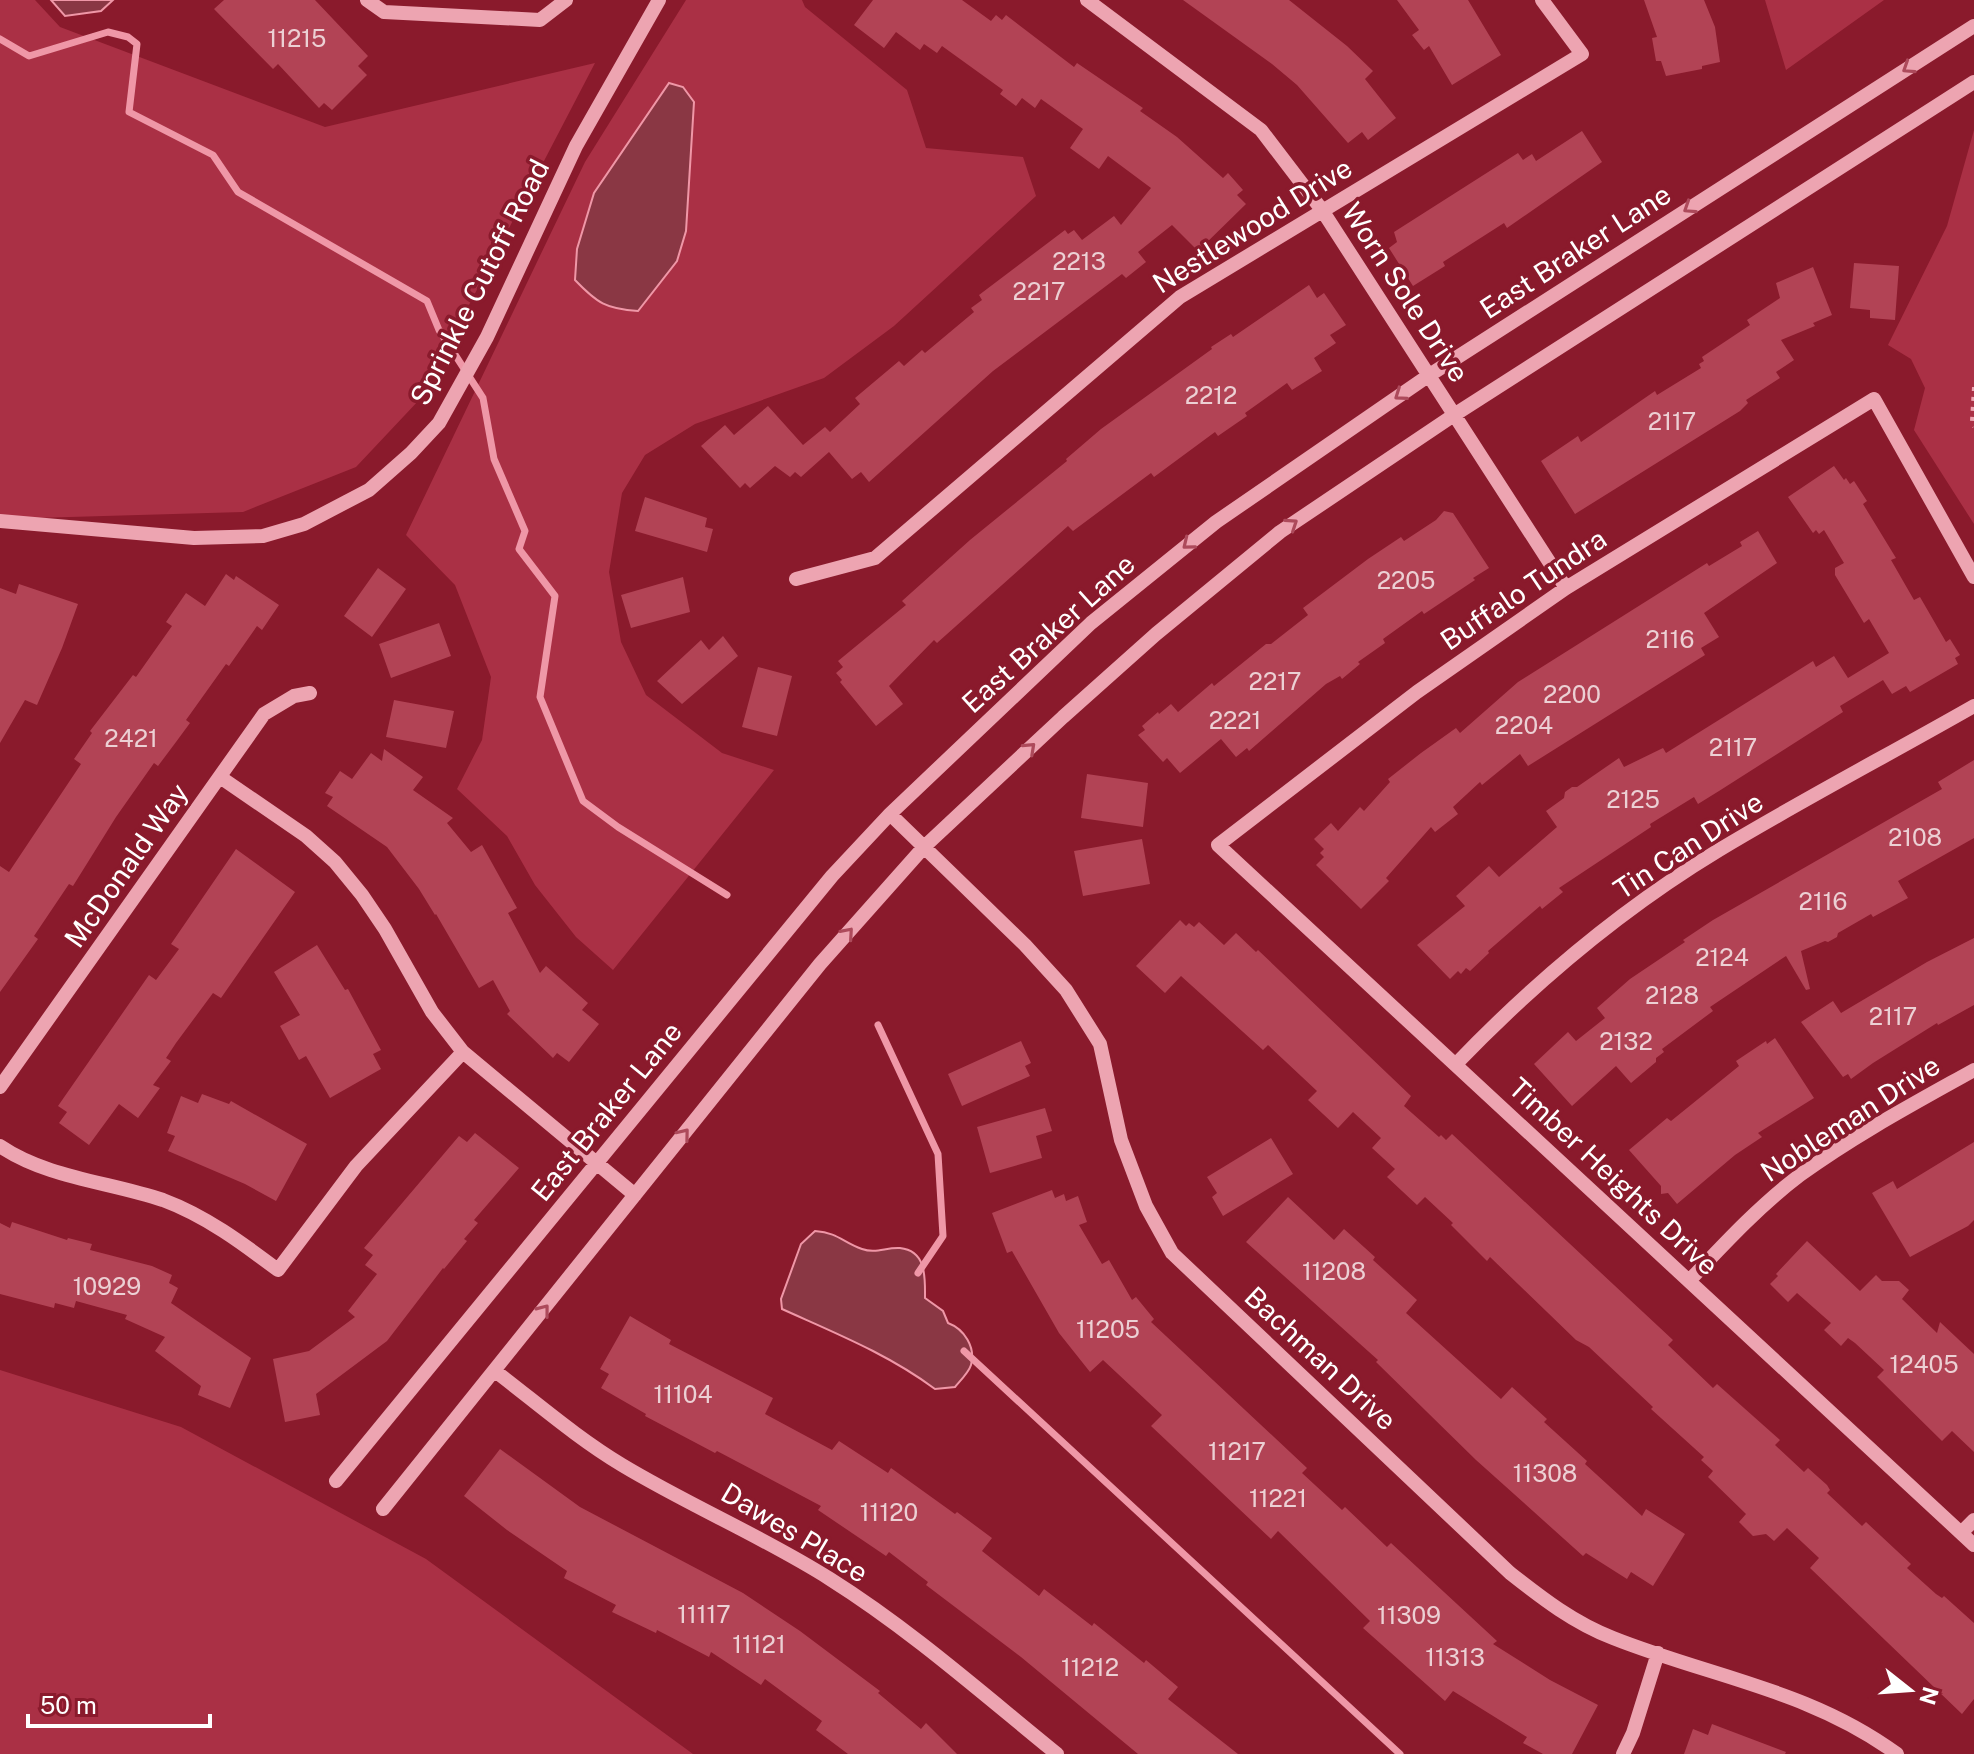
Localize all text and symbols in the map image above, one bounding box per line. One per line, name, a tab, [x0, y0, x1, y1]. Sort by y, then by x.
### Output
house number: 11215	[268, 24, 326, 52]
one-way arrow	[1903, 58, 1917, 73]
street label: Nestlewood Drive	[1146, 150, 1358, 300]
street label: Sprinkle Cutoff Road	[403, 154, 555, 410]
street label: East Braker Lane	[1473, 177, 1677, 325]
street label: Worn Sole Drive	[1336, 196, 1476, 388]
one-way arrow	[1684, 199, 1698, 214]
house number: 2213	[1052, 247, 1106, 275]
house number: 2217	[1013, 277, 1065, 305]
house number: 2212	[1185, 381, 1237, 409]
one-way arrow	[1395, 385, 1409, 400]
house number: 2117	[1648, 407, 1696, 435]
one-way arrow	[1283, 519, 1297, 534]
street label: Buffalo Tundra	[1434, 521, 1612, 657]
one-way arrow	[1182, 535, 1197, 549]
street label: East Braker Lane	[955, 547, 1141, 719]
house number: 2205	[1377, 566, 1435, 594]
house number: 2116	[1646, 625, 1694, 653]
house number: 2217	[1249, 667, 1301, 695]
house number: 2200	[1543, 680, 1601, 708]
house number: 2221	[1209, 706, 1261, 734]
house number: 2204	[1495, 711, 1553, 739]
house number: 2421	[104, 724, 158, 752]
house number: 2117	[1709, 733, 1757, 761]
one-way arrow	[1021, 743, 1036, 757]
street label: McDonald Way	[57, 777, 195, 953]
house number: 2125	[1606, 785, 1660, 813]
street label: Tin Can Drive	[1607, 785, 1769, 905]
house number: 2108	[1888, 823, 1942, 851]
house number: 2116	[1799, 887, 1847, 915]
one-way arrow	[839, 927, 853, 942]
house number: 2124	[1695, 943, 1749, 971]
house number: 2128	[1645, 981, 1699, 1009]
house number: 2117	[1869, 1002, 1917, 1030]
street label: East Braker Lane	[524, 1015, 688, 1207]
house number: 2132	[1599, 1027, 1653, 1055]
street label: Nobleman Drive	[1754, 1048, 1946, 1188]
street label: Timber Heights Drive	[1503, 1071, 1725, 1281]
one-way arrow	[674, 1128, 688, 1143]
house number: 11208	[1302, 1257, 1366, 1285]
house number: 10929	[73, 1272, 141, 1300]
street label: Bachman Drive	[1238, 1279, 1404, 1437]
one-way arrow	[534, 1304, 548, 1319]
house number: 11205	[1076, 1315, 1140, 1343]
house number: 12405	[1889, 1350, 1959, 1378]
house number: 11104	[653, 1380, 713, 1408]
house number: 11217	[1208, 1437, 1266, 1465]
house number: 11308	[1513, 1459, 1577, 1487]
street label: Dawes Place	[716, 1475, 874, 1589]
house number: 11221	[1249, 1484, 1307, 1512]
house number: 11120	[860, 1498, 918, 1526]
house number: 11117	[677, 1600, 731, 1628]
house number: 11309	[1377, 1601, 1441, 1629]
house number: 11121	[732, 1630, 786, 1658]
house number: 11313	[1425, 1643, 1485, 1671]
north arrow	[1870, 1650, 1950, 1730]
house number: 11212	[1061, 1653, 1119, 1681]
scale bar	[28, 1678, 210, 1728]
text: N	[1914, 1684, 1944, 1708]
text: 50 m	[40, 1691, 97, 1719]

